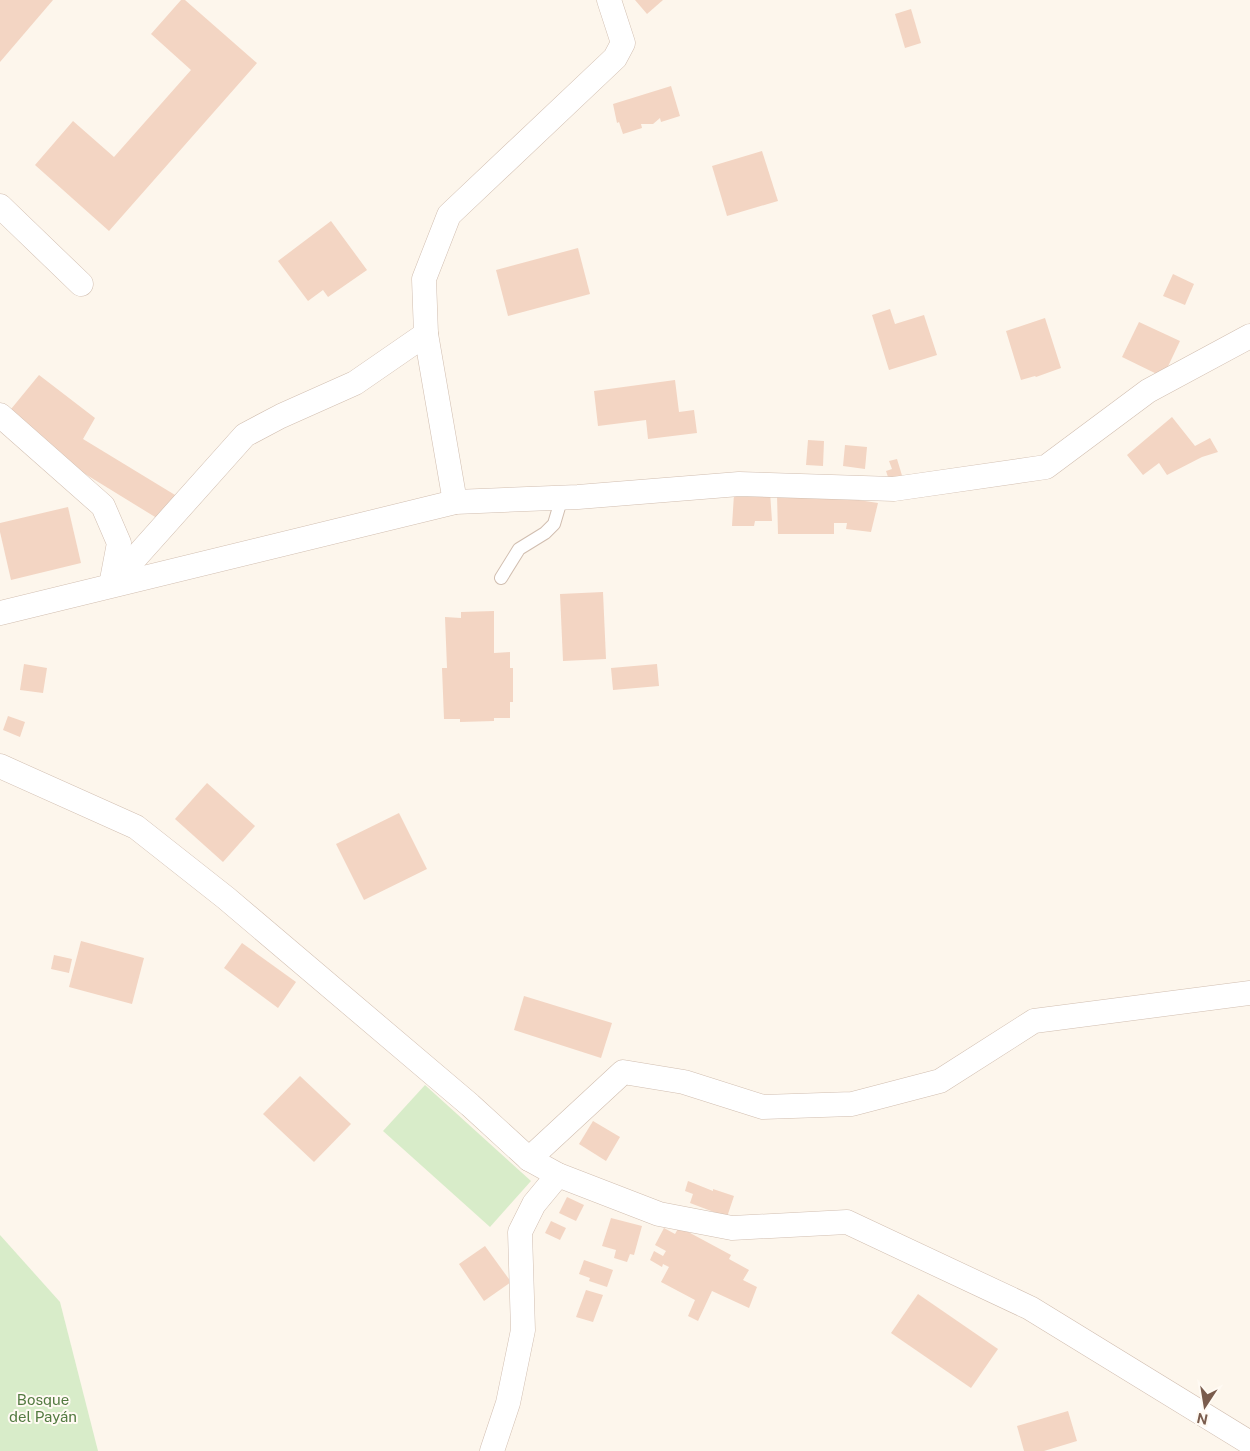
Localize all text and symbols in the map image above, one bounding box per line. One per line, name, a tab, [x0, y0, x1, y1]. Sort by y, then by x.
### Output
north arrow	[1180, 1381, 1230, 1431]
park label: Bosque del Payán	[9, 1391, 77, 1425]
text: N	[1195, 1410, 1209, 1428]

